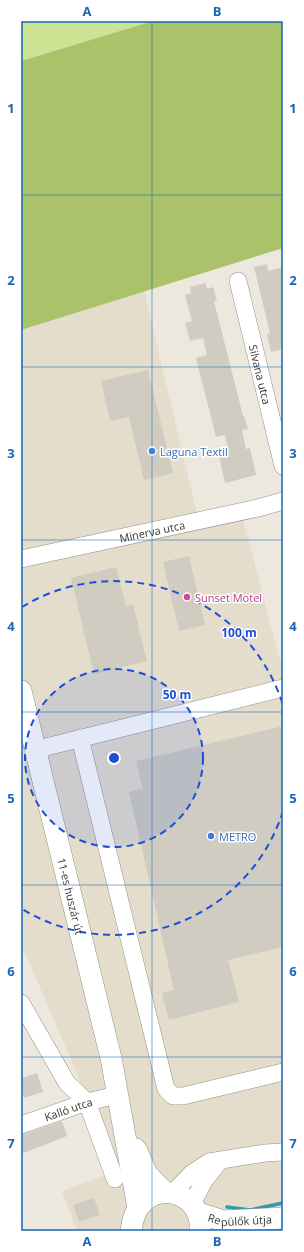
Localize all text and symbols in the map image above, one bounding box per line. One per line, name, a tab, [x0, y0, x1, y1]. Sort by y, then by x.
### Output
text: A	[83, 2, 92, 20]
text: B	[213, 2, 222, 20]
text: 1	[7, 99, 15, 117]
text: 1	[289, 99, 297, 117]
text: 2	[7, 271, 15, 289]
text: 2	[289, 271, 297, 289]
street label: Silvana utca	[246, 343, 275, 406]
text: 3	[7, 444, 15, 462]
place label: Laguna Textil	[160, 444, 228, 459]
text: 3	[289, 444, 297, 462]
marker: Laguna Textil	[147, 446, 157, 456]
street label: Minerva utca	[118, 516, 186, 545]
place label: Sunset Motel	[195, 590, 262, 605]
marker: Sunset Motel	[182, 592, 192, 602]
text: 4	[7, 617, 15, 635]
text: 4	[289, 617, 297, 635]
text: 100 m	[221, 624, 257, 641]
text: 50 m	[163, 686, 191, 703]
centre of rings	[107, 751, 121, 765]
text: 5	[7, 789, 15, 807]
text: 5	[289, 789, 297, 807]
place label: METRO	[219, 829, 256, 844]
marker: METRO	[206, 831, 216, 841]
street label: 11-es huszár út	[55, 856, 88, 936]
text: 6	[7, 962, 15, 980]
text: 6	[289, 962, 297, 980]
street label: Kalló utca	[42, 1094, 94, 1124]
text: 7	[7, 1134, 15, 1152]
text: 7	[289, 1134, 297, 1152]
street label: Repülők útja	[206, 1209, 272, 1229]
text: A	[83, 1232, 92, 1250]
text: B	[213, 1232, 222, 1250]

